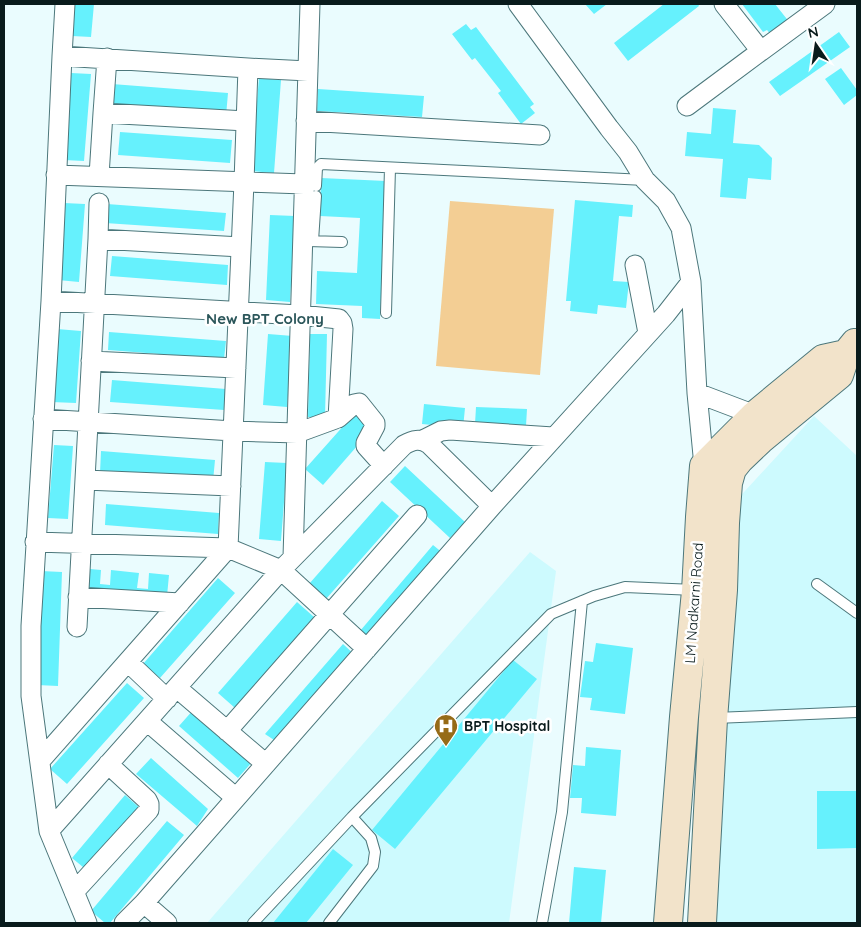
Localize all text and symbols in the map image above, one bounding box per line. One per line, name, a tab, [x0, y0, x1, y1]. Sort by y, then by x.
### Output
north arrow	[791, 20, 841, 70]
text: N	[806, 22, 820, 42]
district label: New BPT Colony	[206, 309, 324, 328]
street label: LM Nadkarni Road	[681, 542, 707, 664]
hospital icon: BPT Hospital	[433, 713, 459, 747]
place label: BPT Hospital	[464, 717, 550, 735]

